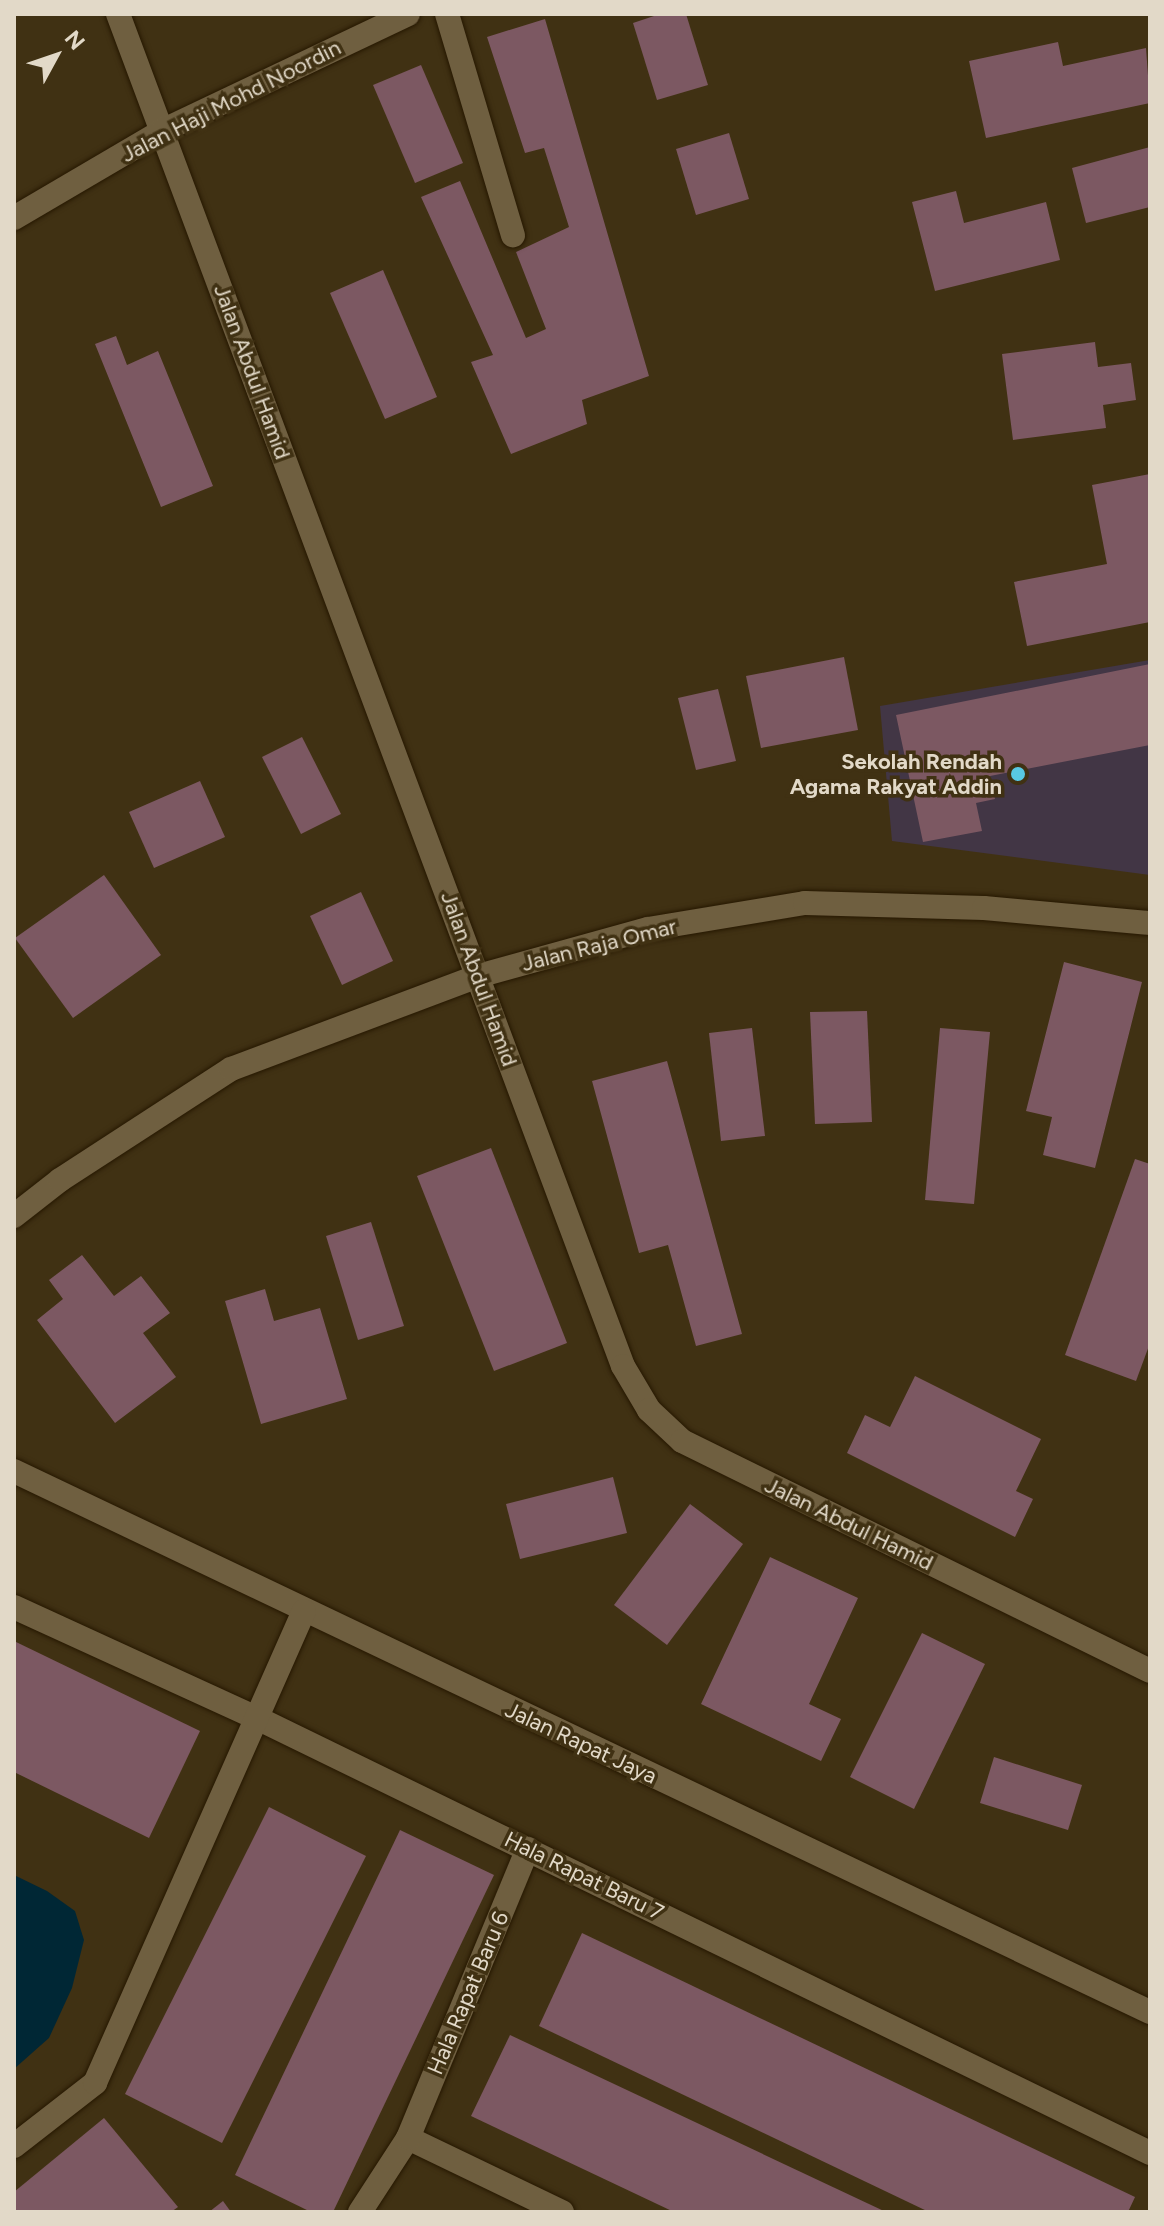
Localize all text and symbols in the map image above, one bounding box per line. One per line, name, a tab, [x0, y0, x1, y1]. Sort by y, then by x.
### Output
north arrow	[16, 16, 96, 96]
text: N	[59, 25, 91, 55]
street label: Jalan Haji Mohd Noordin	[117, 34, 345, 168]
street label: Jalan Abdul Hamid	[208, 281, 296, 463]
place label: Sekolah Rendah Agama Rakyat Addin	[790, 748, 1002, 800]
marker: Sekolah Rendah Agama Rakyat Addin	[1009, 765, 1027, 783]
street label: Jalan Abdul Hamid	[435, 888, 523, 1070]
street label: Jalan Raja Omar	[519, 913, 679, 977]
street label: Jalan Abdul Hamid	[761, 1472, 937, 1576]
street label: Jalan Rapat Jaya	[501, 1696, 661, 1790]
street label: Hala Rapat Baru 7	[500, 1826, 668, 1926]
street label: Hala Rapat Baru 6	[422, 1908, 514, 2078]

